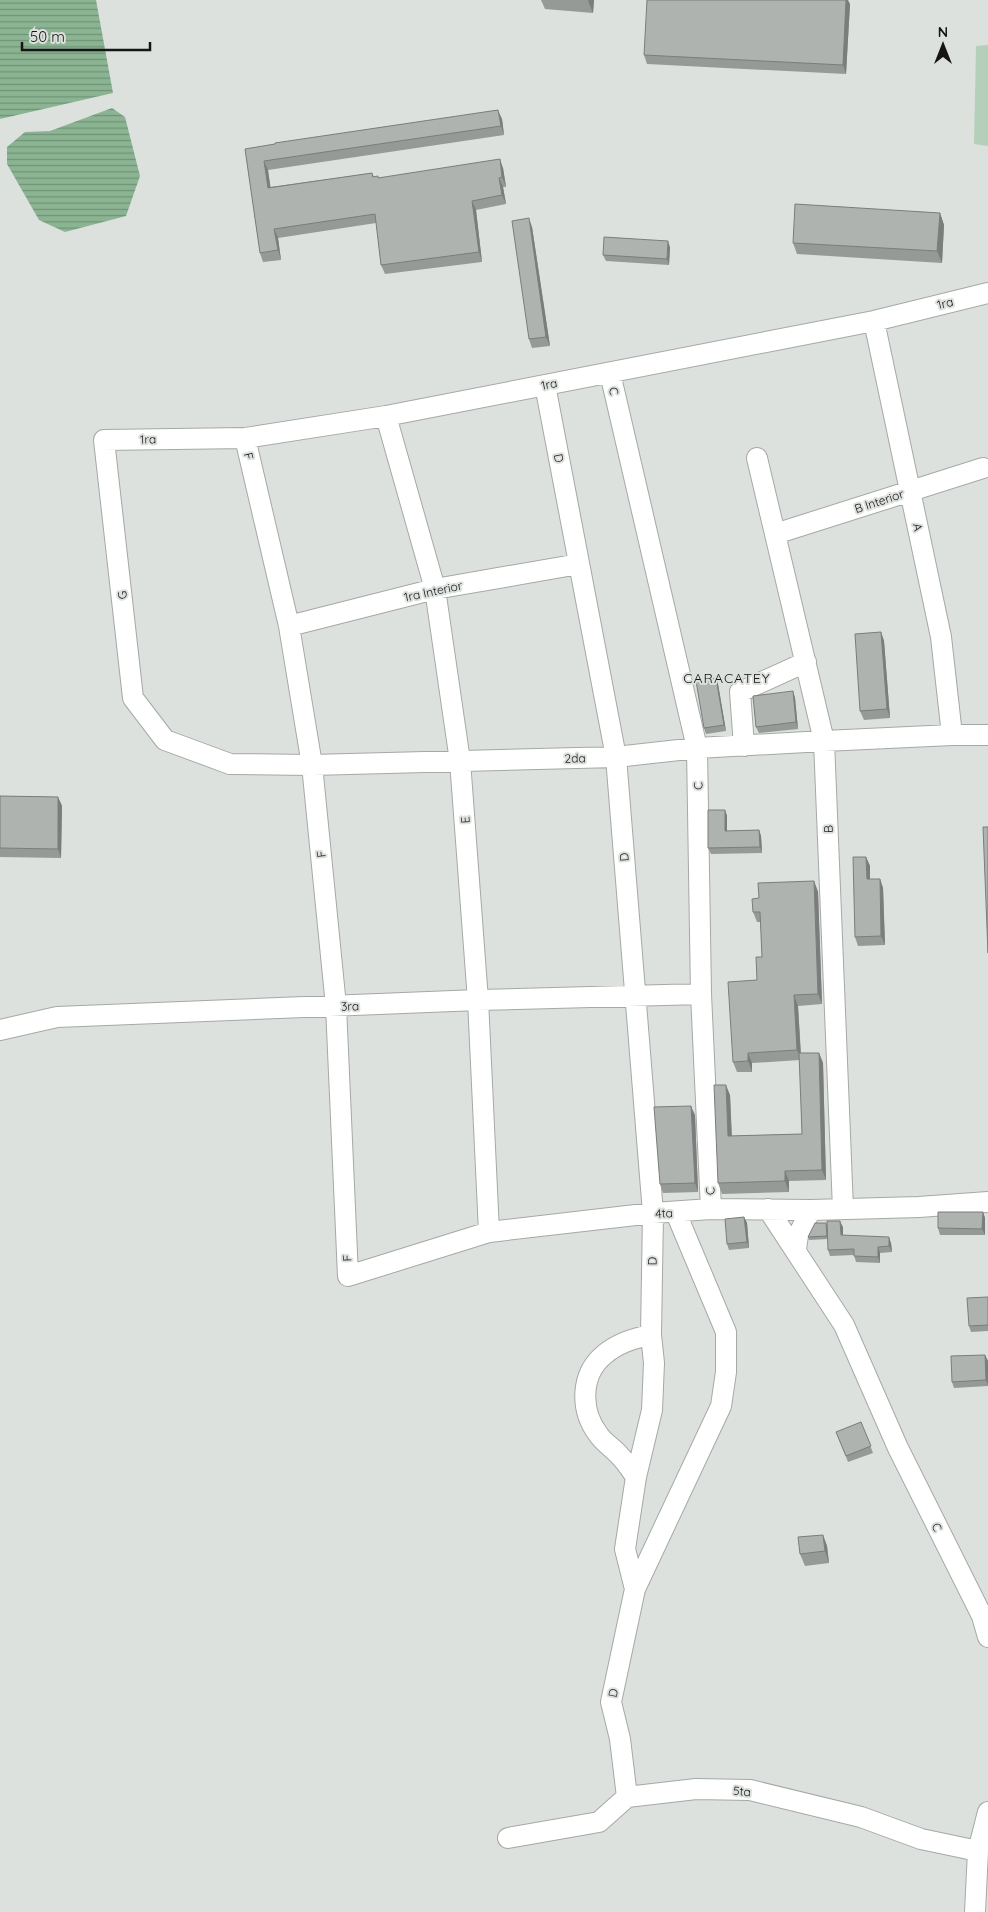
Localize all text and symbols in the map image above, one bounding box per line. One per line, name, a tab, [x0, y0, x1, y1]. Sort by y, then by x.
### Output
scale bar	[22, 20, 150, 52]
north arrow	[918, 20, 968, 70]
text: N	[938, 23, 948, 41]
text: 50 m	[30, 27, 65, 46]
street label: 1ra	[935, 294, 955, 312]
street label: 1ra	[540, 375, 558, 393]
street label: C	[606, 385, 622, 397]
street label: 1ra	[140, 431, 156, 447]
street label: F	[241, 451, 257, 461]
street label: D	[551, 452, 567, 464]
street label: B Interior	[852, 486, 906, 516]
street label: A	[910, 522, 926, 533]
street label: 1ra Interior	[402, 577, 464, 604]
street label: G	[114, 590, 130, 600]
district label: CARACATEY	[683, 669, 771, 687]
street label: 2da	[564, 750, 586, 766]
street label: C	[690, 782, 706, 790]
street label: E	[457, 816, 473, 824]
street label: B	[820, 825, 836, 833]
street label: F	[313, 850, 329, 858]
street label: D	[616, 852, 632, 862]
street label: 3ra	[341, 998, 359, 1014]
street label: C	[702, 1187, 718, 1195]
street label: 4ta	[655, 1205, 673, 1221]
street label: F	[339, 1254, 355, 1262]
street label: D	[644, 1256, 660, 1265]
street label: C	[929, 1520, 946, 1534]
street label: D	[605, 1687, 621, 1699]
street label: 5ta	[732, 1783, 752, 1799]

